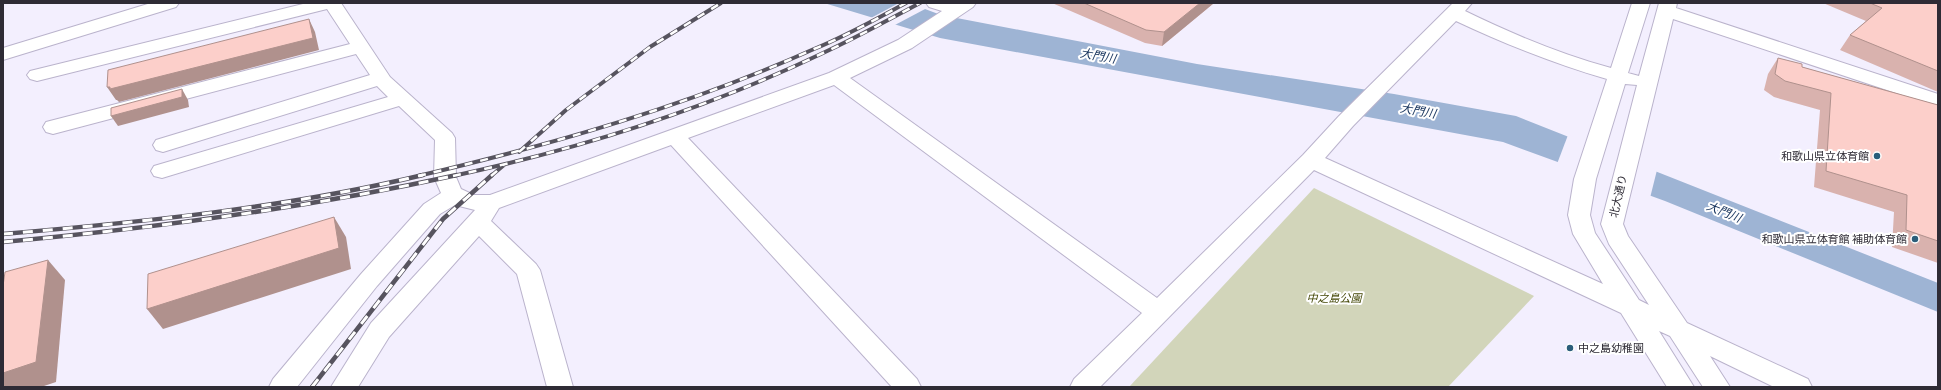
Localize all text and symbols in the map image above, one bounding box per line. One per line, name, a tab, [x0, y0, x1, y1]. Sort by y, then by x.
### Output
water label: 大門川	[1079, 45, 1119, 67]
water label: 大門川	[1399, 100, 1439, 122]
place label: 和歌山県立体育館	[1781, 149, 1869, 164]
marker: 和歌山県立体育館	[1872, 151, 1882, 161]
street label: 北大通り	[1606, 173, 1631, 219]
water label: 大門川	[1704, 198, 1746, 227]
place label: 和歌山県立体育館 補助体育館	[1761, 232, 1907, 247]
marker: 和歌山県立体育館 補助体育館	[1910, 234, 1920, 244]
park label: 中之島公園	[1307, 291, 1363, 306]
place label: 中之島幼稚園	[1578, 341, 1644, 356]
marker: 中之島幼稚園	[1565, 343, 1575, 353]

